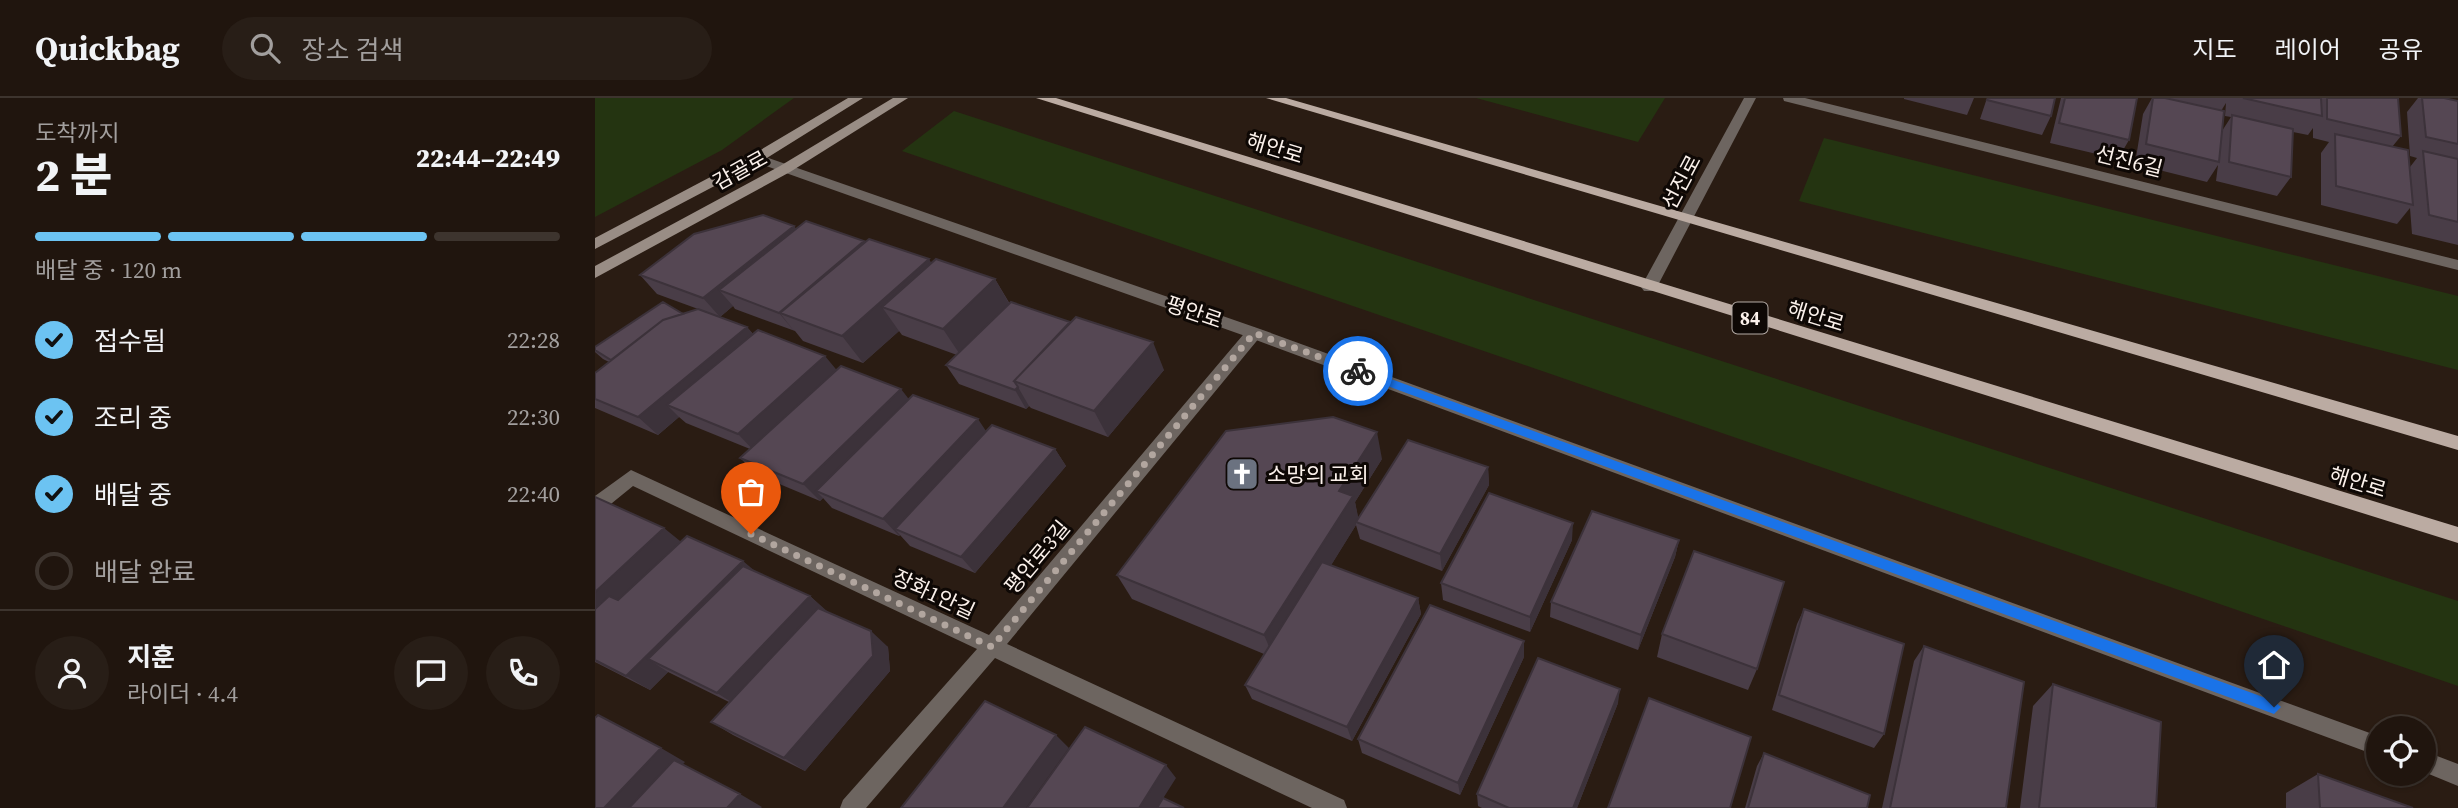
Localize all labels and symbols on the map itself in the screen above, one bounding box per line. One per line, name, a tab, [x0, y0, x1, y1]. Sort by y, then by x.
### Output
street label: 해안로	[1243, 126, 1307, 170]
street label: 선진6길	[2092, 139, 2166, 183]
street label: 감골로	[708, 143, 772, 197]
street label: 선진로	[1655, 150, 1707, 214]
street label: 평안로	[1162, 289, 1226, 335]
street label: 해안로	[1784, 294, 1848, 338]
road number: 84	[1733, 302, 1767, 333]
courier	[1323, 336, 1393, 406]
church icon: 소망의 교회	[1223, 455, 1261, 493]
place label: 소망의 교회	[1267, 460, 1369, 489]
street label: 해안로	[2326, 460, 2390, 504]
pin	[721, 462, 781, 534]
street label: 평안로3길	[998, 514, 1076, 600]
street label: 장화1안길	[888, 562, 980, 626]
pin	[2244, 635, 2304, 707]

